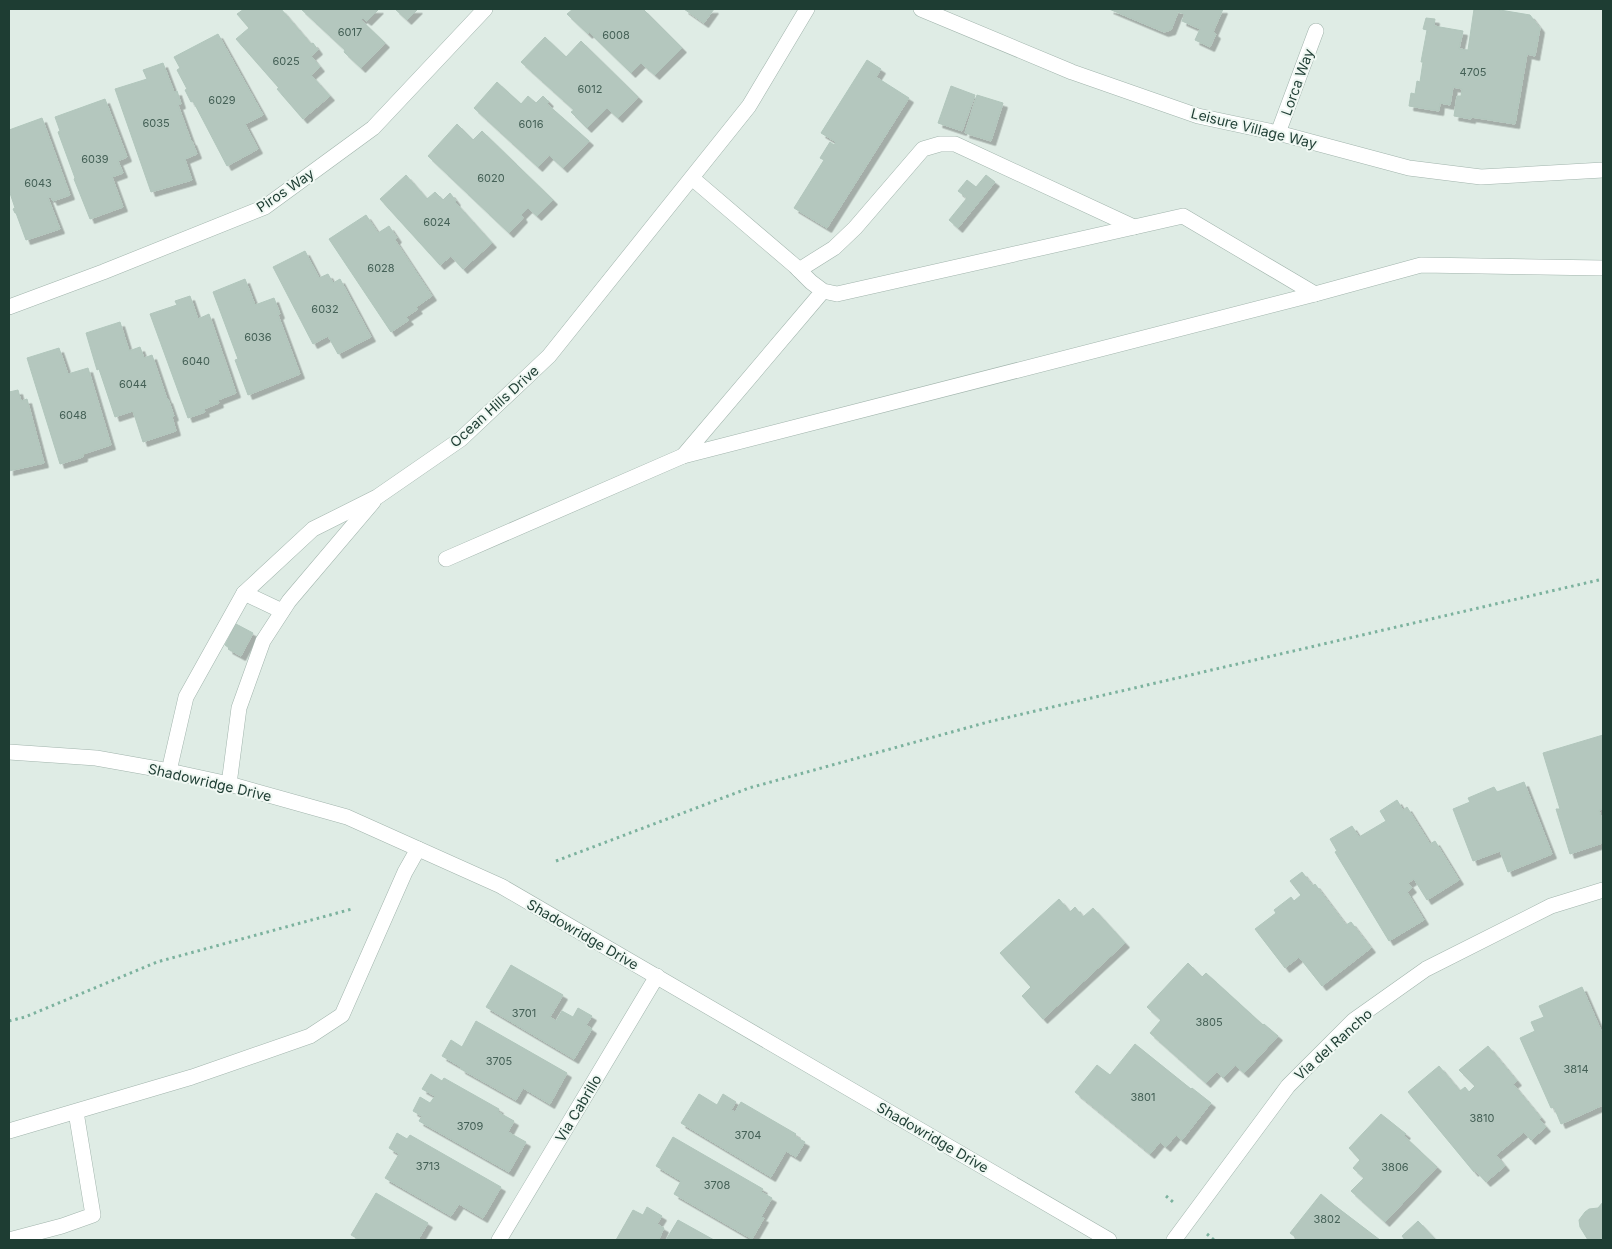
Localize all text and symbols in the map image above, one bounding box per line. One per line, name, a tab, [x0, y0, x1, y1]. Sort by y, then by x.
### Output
house number: 6017	[338, 25, 362, 39]
house number: 6008	[602, 28, 630, 42]
street label: Lorca Way	[1277, 46, 1317, 118]
house number: 6025	[272, 54, 300, 68]
house number: 4705	[1460, 65, 1487, 79]
house number: 6012	[578, 82, 602, 96]
house number: 6029	[208, 93, 236, 107]
street label: Leisure Village Way	[1189, 104, 1319, 152]
house number: 6035	[142, 116, 170, 130]
house number: 6016	[518, 117, 544, 131]
house number: 6039	[81, 152, 109, 166]
street label: Piros Way	[253, 165, 317, 215]
house number: 6020	[477, 171, 505, 185]
house number: 6043	[24, 176, 52, 190]
house number: 6024	[423, 215, 451, 229]
house number: 6028	[367, 261, 395, 275]
house number: 6032	[311, 302, 339, 316]
house number: 6036	[244, 330, 272, 344]
house number: 6040	[182, 354, 210, 368]
street label: Ocean Hills Drive	[446, 362, 542, 450]
house number: 6044	[119, 377, 147, 391]
house number: 6048	[59, 408, 87, 422]
street label: Shadowridge Drive	[147, 760, 273, 804]
street label: Shadowridge Drive	[524, 895, 642, 973]
street label: Via del Rancho	[1291, 1005, 1375, 1083]
house number: 3701	[512, 1006, 536, 1020]
house number: 3805	[1195, 1015, 1223, 1029]
house number: 3705	[486, 1054, 513, 1068]
house number: 3814	[1563, 1062, 1589, 1076]
street label: Via Cabrillo	[551, 1071, 605, 1145]
house number: 3801	[1130, 1090, 1156, 1104]
street label: Shadowridge Drive	[874, 1098, 992, 1176]
house number: 3810	[1469, 1111, 1495, 1125]
house number: 3709	[457, 1119, 483, 1133]
house number: 3704	[735, 1128, 761, 1142]
house number: 3713	[416, 1159, 440, 1173]
house number: 3806	[1381, 1160, 1409, 1174]
house number: 3708	[704, 1178, 730, 1192]
house number: 3802	[1313, 1212, 1341, 1226]

